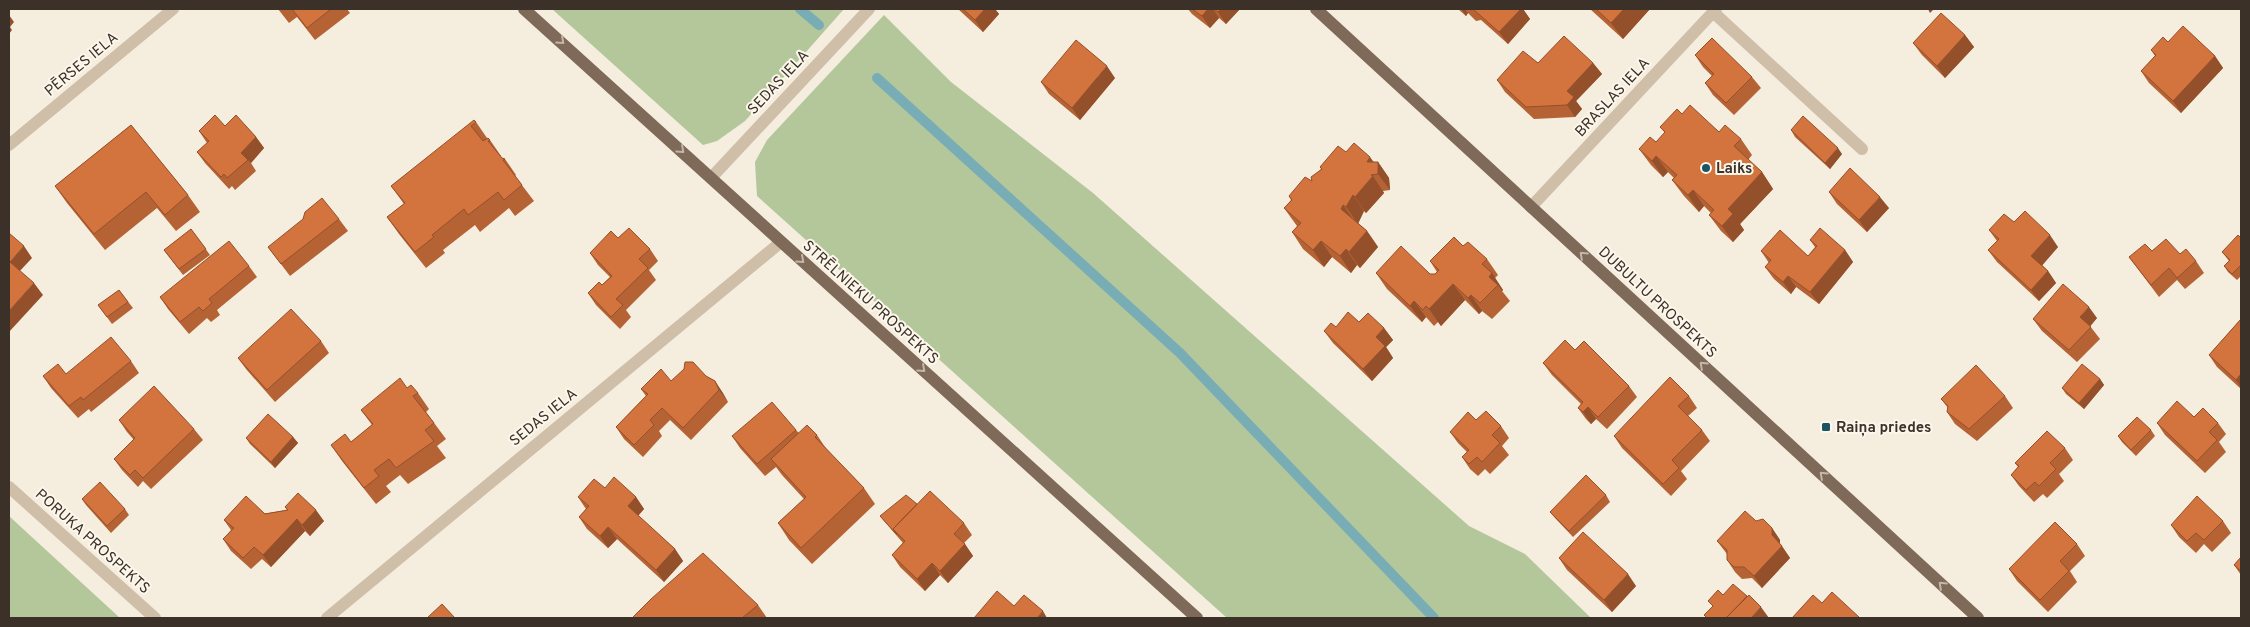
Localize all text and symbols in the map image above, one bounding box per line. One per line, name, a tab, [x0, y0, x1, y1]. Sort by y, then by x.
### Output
street label: PĒRSES IELA	[41, 29, 123, 101]
one-way arrow	[555, 36, 564, 45]
street label: SEDAS IELA	[744, 47, 814, 119]
street label: BRASLAS IELA	[1572, 55, 1655, 142]
one-way arrow	[676, 145, 685, 154]
place label: Laiks	[1716, 160, 1753, 179]
marker: Laiks	[1700, 162, 1712, 174]
street label: STRĒLNIEKU PROSPEKTS	[798, 237, 942, 369]
street label: DUBULTU PROSPEKTS	[1594, 243, 1720, 363]
one-way arrow	[1580, 252, 1589, 261]
one-way arrow	[796, 254, 805, 263]
one-way arrow	[1700, 362, 1709, 371]
one-way arrow	[916, 363, 925, 372]
street label: SEDAS IELA	[506, 385, 582, 451]
place label: Raiņa priedes	[1836, 419, 1931, 438]
marker: Raiņa priedes	[1820, 421, 1832, 433]
one-way arrow	[1819, 472, 1828, 481]
street label: PORUKA PROSPEKTS	[31, 485, 153, 599]
one-way arrow	[1939, 582, 1948, 591]

